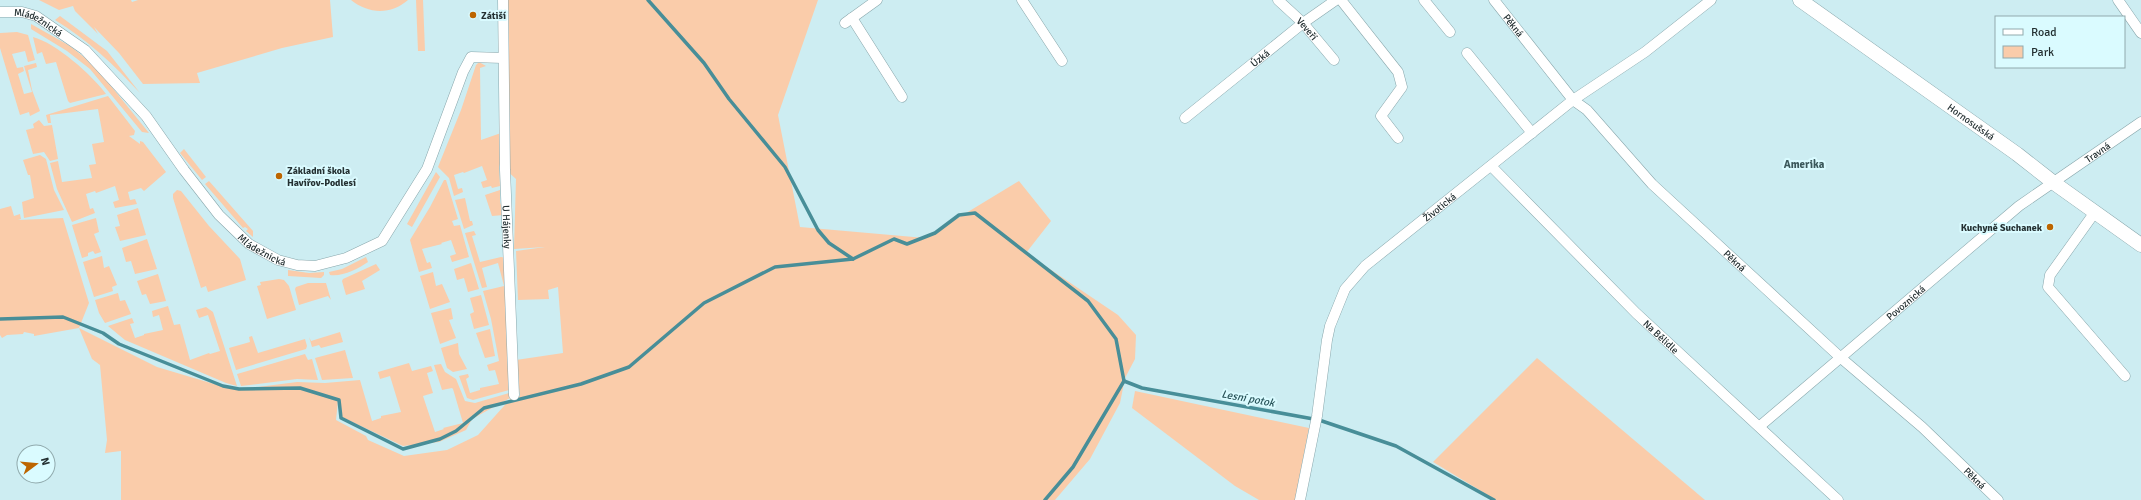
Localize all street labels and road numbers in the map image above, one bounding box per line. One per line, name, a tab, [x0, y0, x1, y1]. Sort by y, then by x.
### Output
street label: Mládežnická	[14, 7, 65, 40]
street label: Pěkná	[1500, 12, 1526, 40]
street label: Veveří	[1294, 15, 1320, 43]
street label: Úzká	[1248, 47, 1272, 70]
street label: Hornosušská	[1945, 102, 1997, 143]
street label: Travná	[2083, 140, 2113, 166]
street label: Životická	[1420, 191, 1459, 224]
street label: U Hájenky	[499, 205, 513, 249]
street label: Mládežnická	[235, 232, 287, 269]
street label: Pěkná	[1721, 248, 1748, 274]
street label: Povoznická	[1884, 283, 1928, 323]
street label: Na Bělidle	[1640, 318, 1681, 357]
street label: Pěkná	[1961, 465, 1988, 492]

